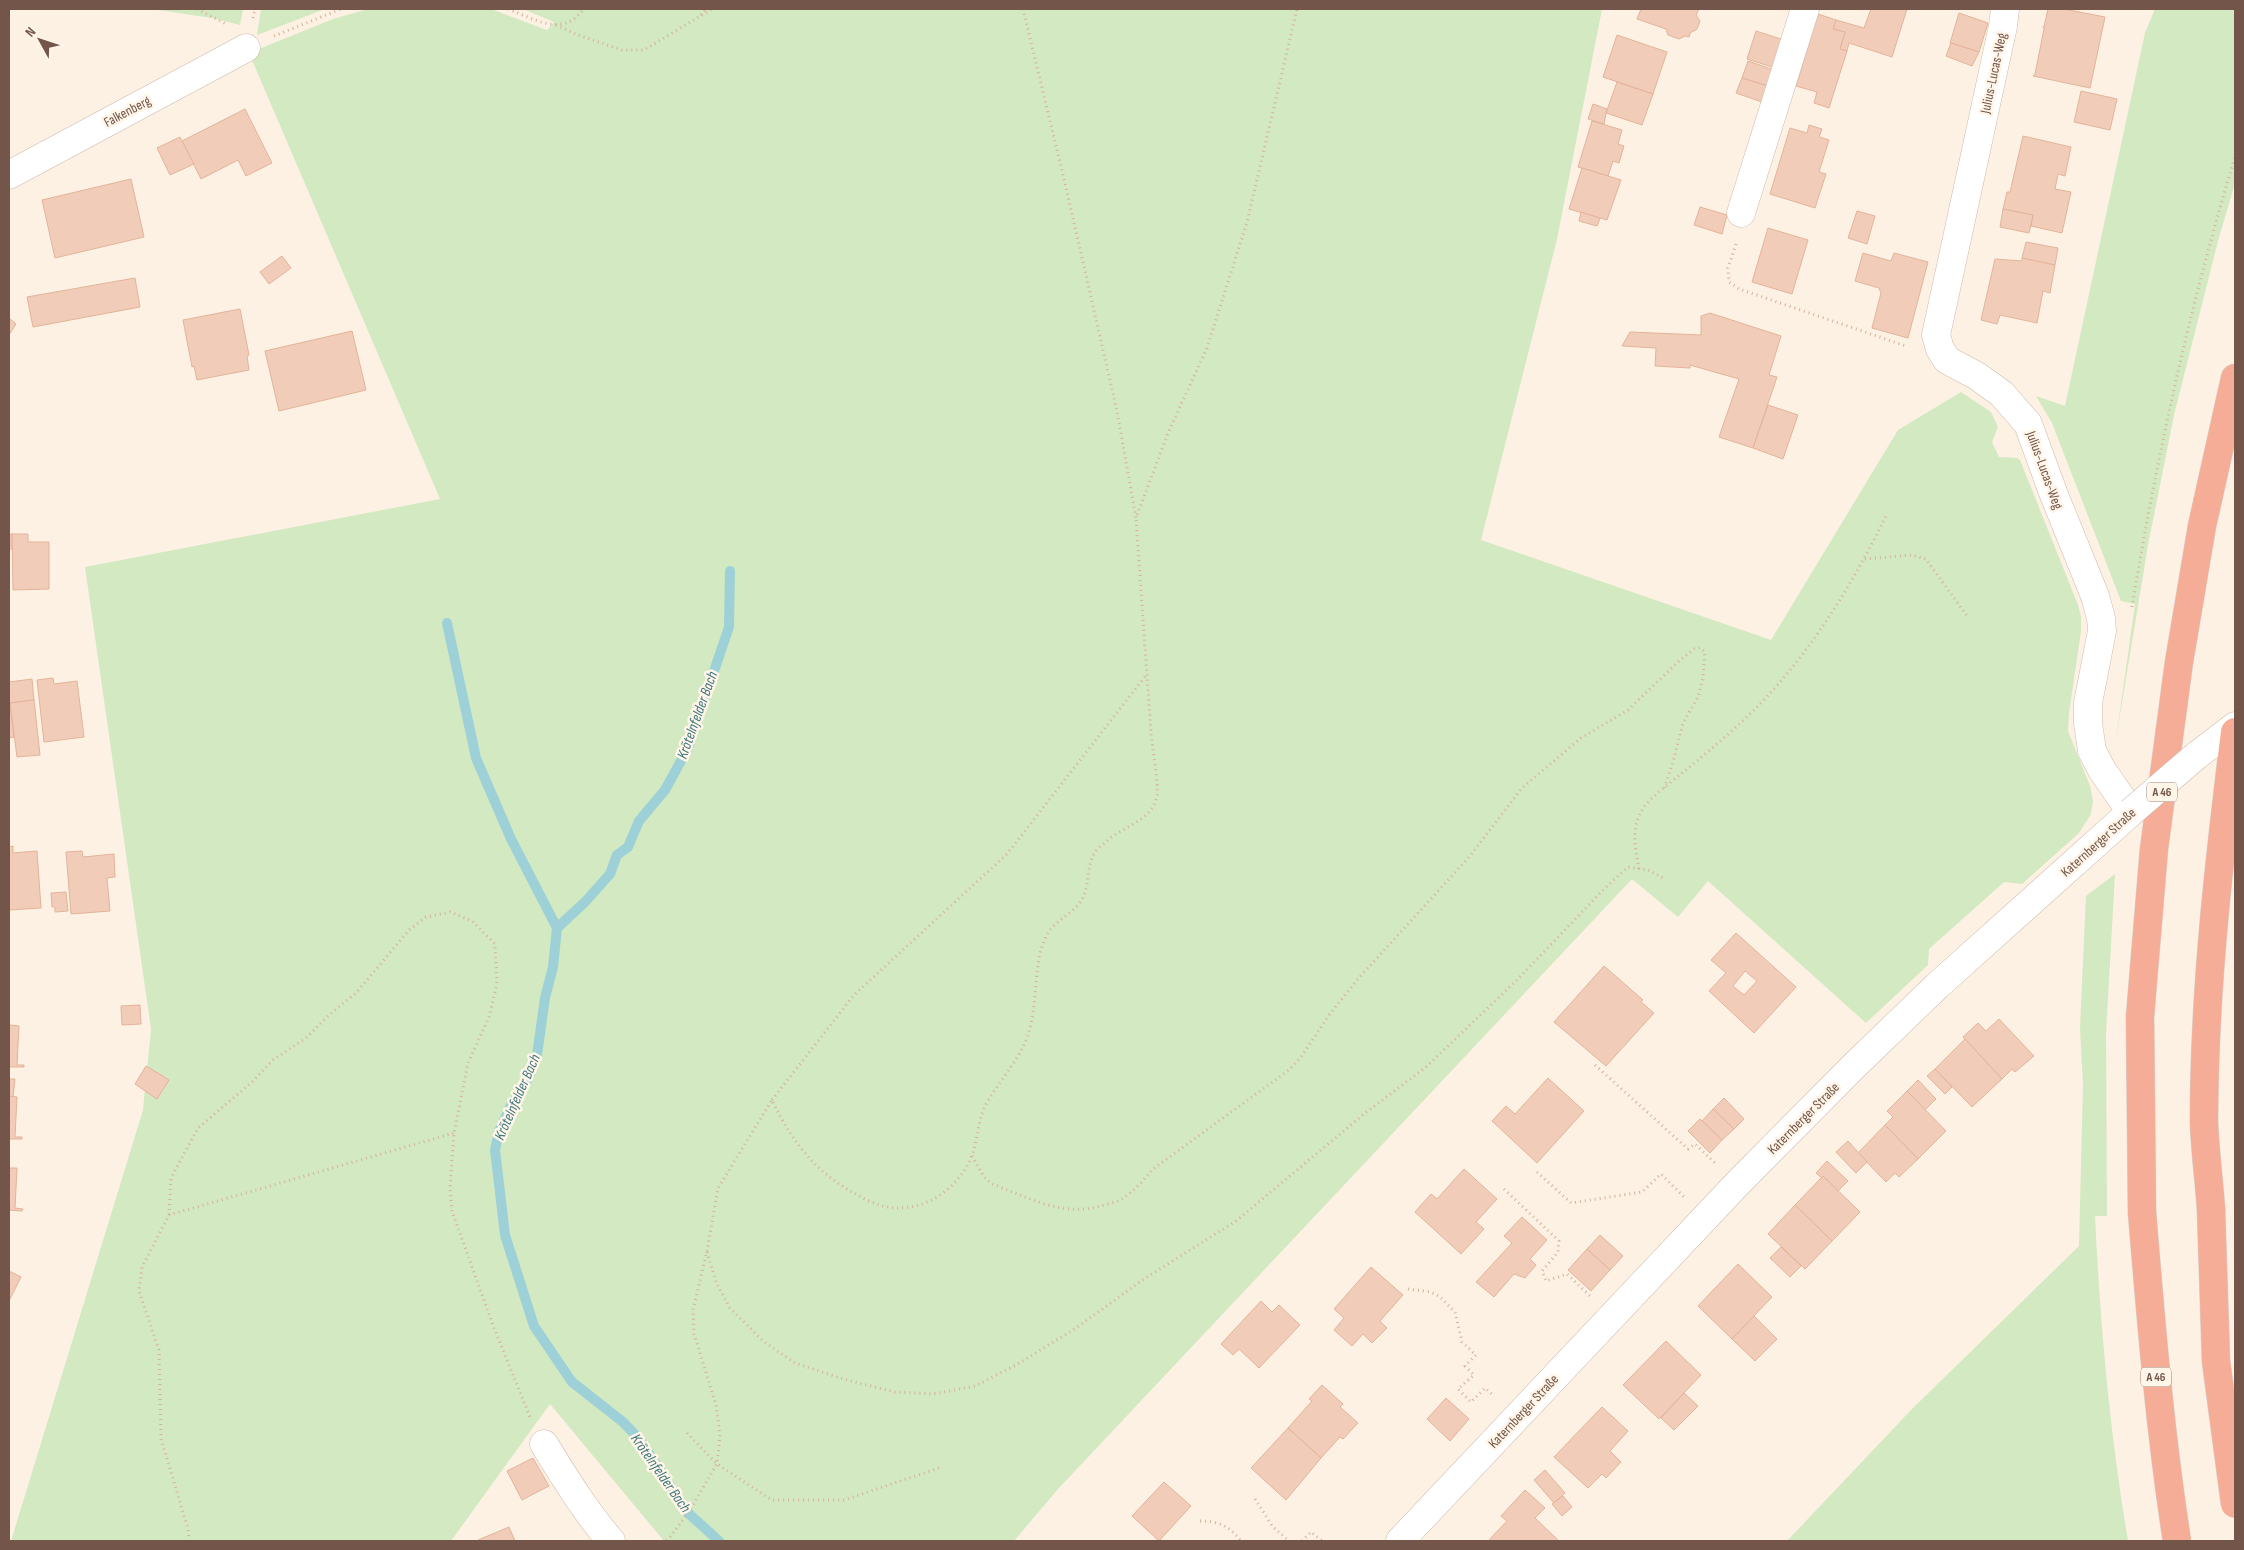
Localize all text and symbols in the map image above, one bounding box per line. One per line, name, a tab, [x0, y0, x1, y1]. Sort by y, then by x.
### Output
north arrow	[15, 15, 65, 65]
text: N	[22, 24, 39, 40]
street label: Julius-Lucas-Weg	[1976, 31, 2010, 116]
street label: Falkenberg	[101, 92, 154, 131]
street label: Julius-Lucas-Weg	[2022, 428, 2067, 512]
water label: Krötelnfelder Bach	[673, 669, 722, 762]
road number: A 46	[2147, 782, 2177, 802]
street label: Katernberger Straße	[2057, 804, 2139, 880]
water label: Krötelnfelder Bach	[490, 1051, 545, 1143]
street label: Katernberger Straße	[1764, 1079, 1843, 1158]
road number: A 46	[2141, 1368, 2171, 1386]
street label: Katernberger Straße	[1485, 1371, 1562, 1452]
water label: Krötelnfelder Bach	[626, 1430, 695, 1516]

